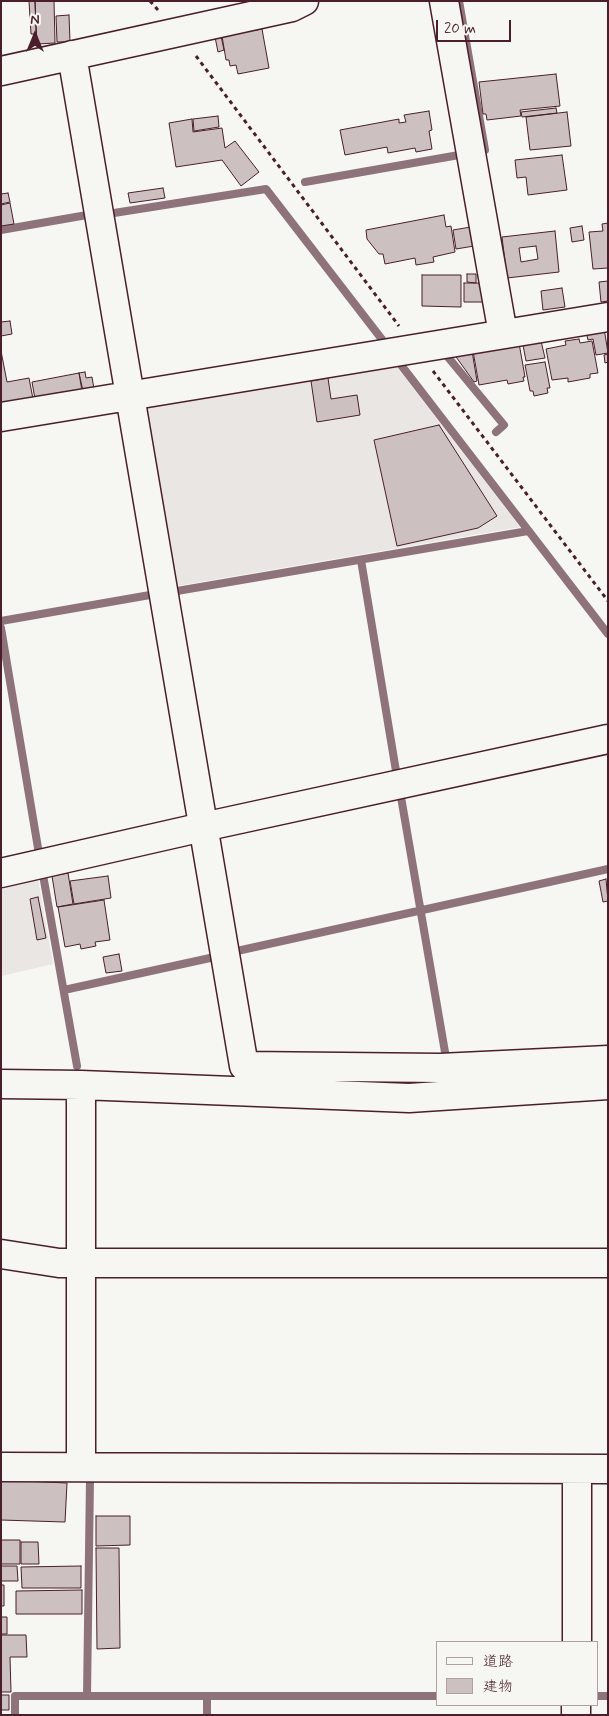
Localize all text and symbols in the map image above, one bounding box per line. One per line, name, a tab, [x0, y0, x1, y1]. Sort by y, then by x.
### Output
north arrow	[10, 10, 60, 60]
scale bar	[439, 10, 514, 42]
text: N	[30, 11, 40, 29]
text: 20 m	[444, 19, 476, 39]
legend	[436, 1641, 599, 1706]
text: 道路	[483, 1652, 513, 1672]
text: 建物	[483, 1677, 513, 1697]

